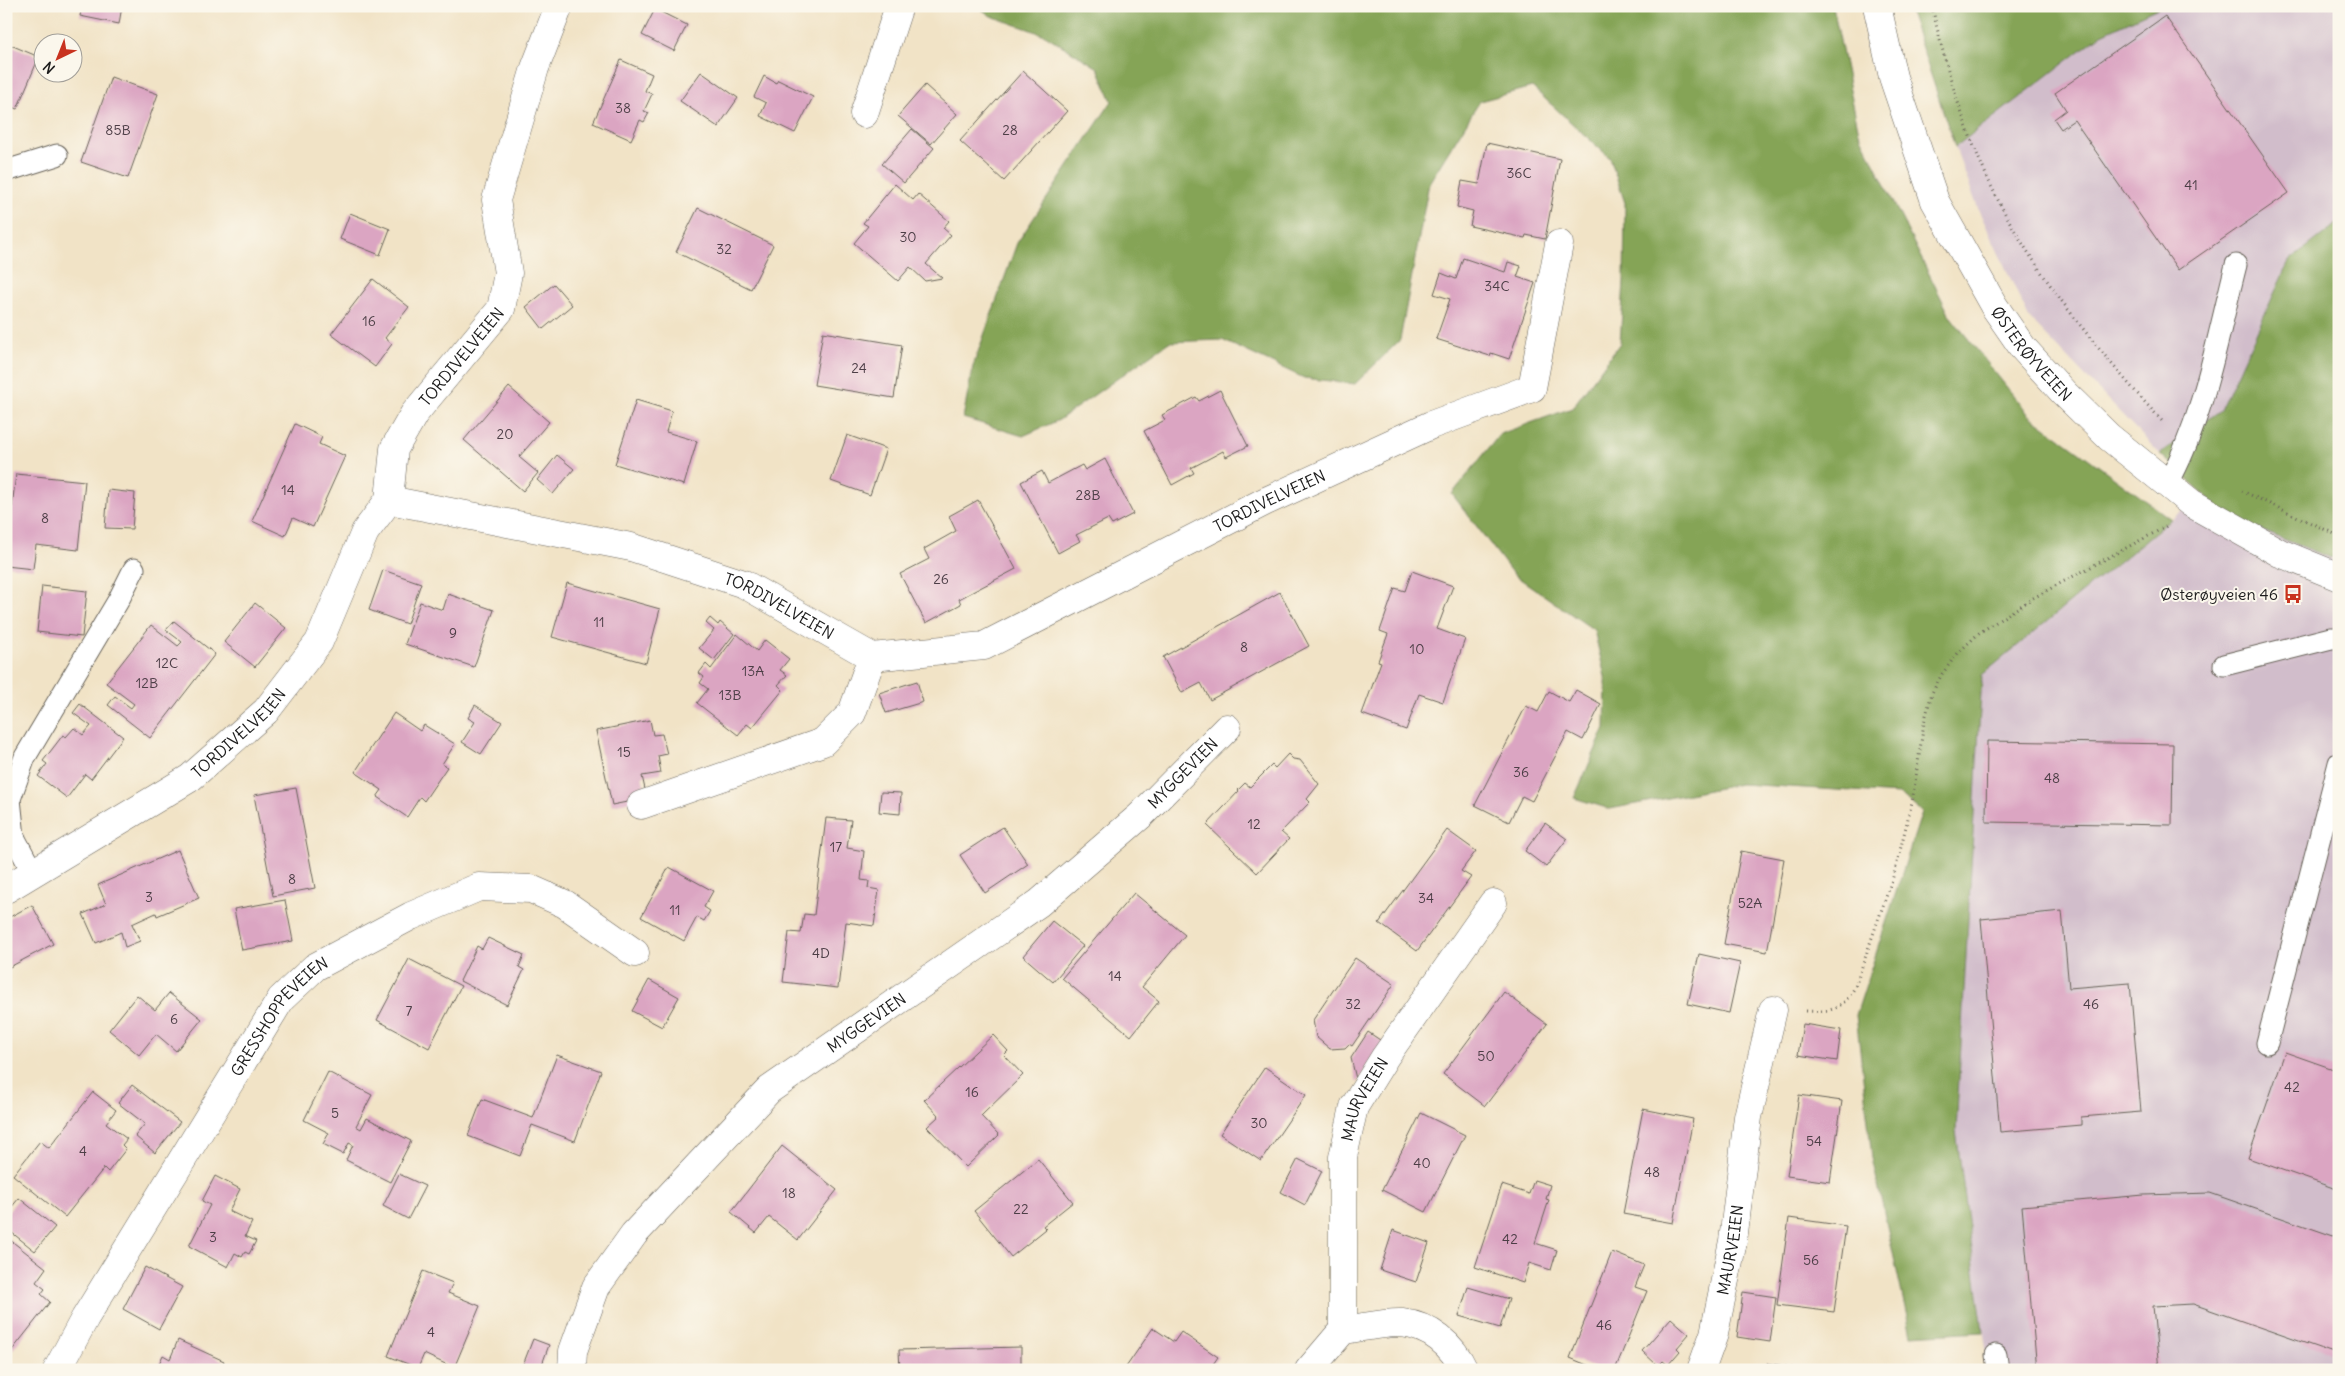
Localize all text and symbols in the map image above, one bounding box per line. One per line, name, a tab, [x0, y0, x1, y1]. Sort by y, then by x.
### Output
north arrow	[32, 32, 82, 82]
text: N	[39, 58, 59, 77]
house number: 38	[615, 99, 631, 117]
house number: 85B	[105, 121, 131, 139]
house number: 28	[1002, 121, 1018, 139]
house number: 36C	[1506, 164, 1532, 182]
house number: 41	[2184, 176, 2198, 194]
house number: 30	[899, 228, 917, 246]
house number: 32	[716, 240, 732, 258]
house number: 34C	[1484, 277, 1510, 295]
street label: ØSTERØYVEIEN	[1987, 302, 2076, 405]
street label: TORDIVELVEIEN	[415, 303, 508, 410]
house number: 16	[362, 312, 376, 330]
house number: 24	[851, 359, 867, 377]
house number: 20	[497, 425, 513, 443]
street label: TORDIVELVEIEN	[1210, 465, 1329, 536]
house number: 14	[281, 481, 295, 499]
house number: 28B	[1076, 486, 1100, 504]
house number: 8	[41, 509, 49, 527]
street label: TORDIVELVEIEN	[722, 568, 838, 643]
house number: 26	[933, 570, 949, 588]
bus stop icon: Østerøyveien 46	[2282, 583, 2304, 605]
place label: Østerøyveien 46	[2160, 584, 2278, 604]
house number: 11	[593, 613, 605, 631]
house number: 9	[449, 624, 457, 642]
house number: 8	[1240, 638, 1248, 656]
house number: 10	[1410, 640, 1424, 658]
house number: 12C	[156, 654, 178, 672]
house number: 13A	[742, 662, 764, 680]
house number: 12B	[136, 674, 158, 692]
street label: TORDIVELVEIEN	[187, 684, 290, 782]
house number: 13B	[719, 686, 741, 704]
street label: MYGGEVIEN	[1143, 733, 1222, 813]
house number: 15	[617, 743, 631, 761]
house number: 36	[1513, 763, 1529, 781]
house number: 48	[2044, 769, 2060, 787]
house number: 12	[1247, 815, 1261, 833]
house number: 17	[830, 838, 842, 856]
house number: 8	[288, 870, 296, 888]
house number: 3	[145, 888, 153, 906]
house number: 34	[1418, 889, 1434, 907]
house number: 52A	[1738, 894, 1762, 912]
house number: 11	[669, 901, 681, 919]
house number: 4D	[812, 944, 830, 962]
street label: GRESSHOPPEVEIEN	[226, 952, 331, 1080]
house number: 14	[1108, 967, 1122, 985]
street label: MYGGEVIEN	[823, 988, 910, 1057]
house number: 32	[1345, 995, 1361, 1013]
house number: 46	[2083, 995, 2099, 1013]
house number: 7	[406, 1002, 413, 1020]
house number: 6	[170, 1010, 178, 1028]
house number: 50	[1477, 1047, 1495, 1065]
street label: MAURVEIEN	[1337, 1054, 1392, 1143]
house number: 42	[2284, 1078, 2300, 1096]
house number: 16	[965, 1083, 979, 1101]
house number: 5	[331, 1104, 339, 1122]
house number: 30	[1250, 1114, 1268, 1132]
house number: 54	[1806, 1132, 1822, 1150]
house number: 4	[79, 1142, 87, 1160]
house number: 40	[1413, 1154, 1431, 1172]
house number: 48	[1644, 1163, 1660, 1181]
house number: 18	[782, 1184, 796, 1202]
house number: 22	[1013, 1200, 1029, 1218]
street label: MAURVEIEN	[1712, 1204, 1747, 1297]
house number: 3	[209, 1228, 217, 1246]
house number: 42	[1502, 1230, 1518, 1248]
house number: 56	[1803, 1251, 1819, 1269]
house number: 46	[1596, 1316, 1612, 1334]
house number: 4	[427, 1323, 435, 1341]

